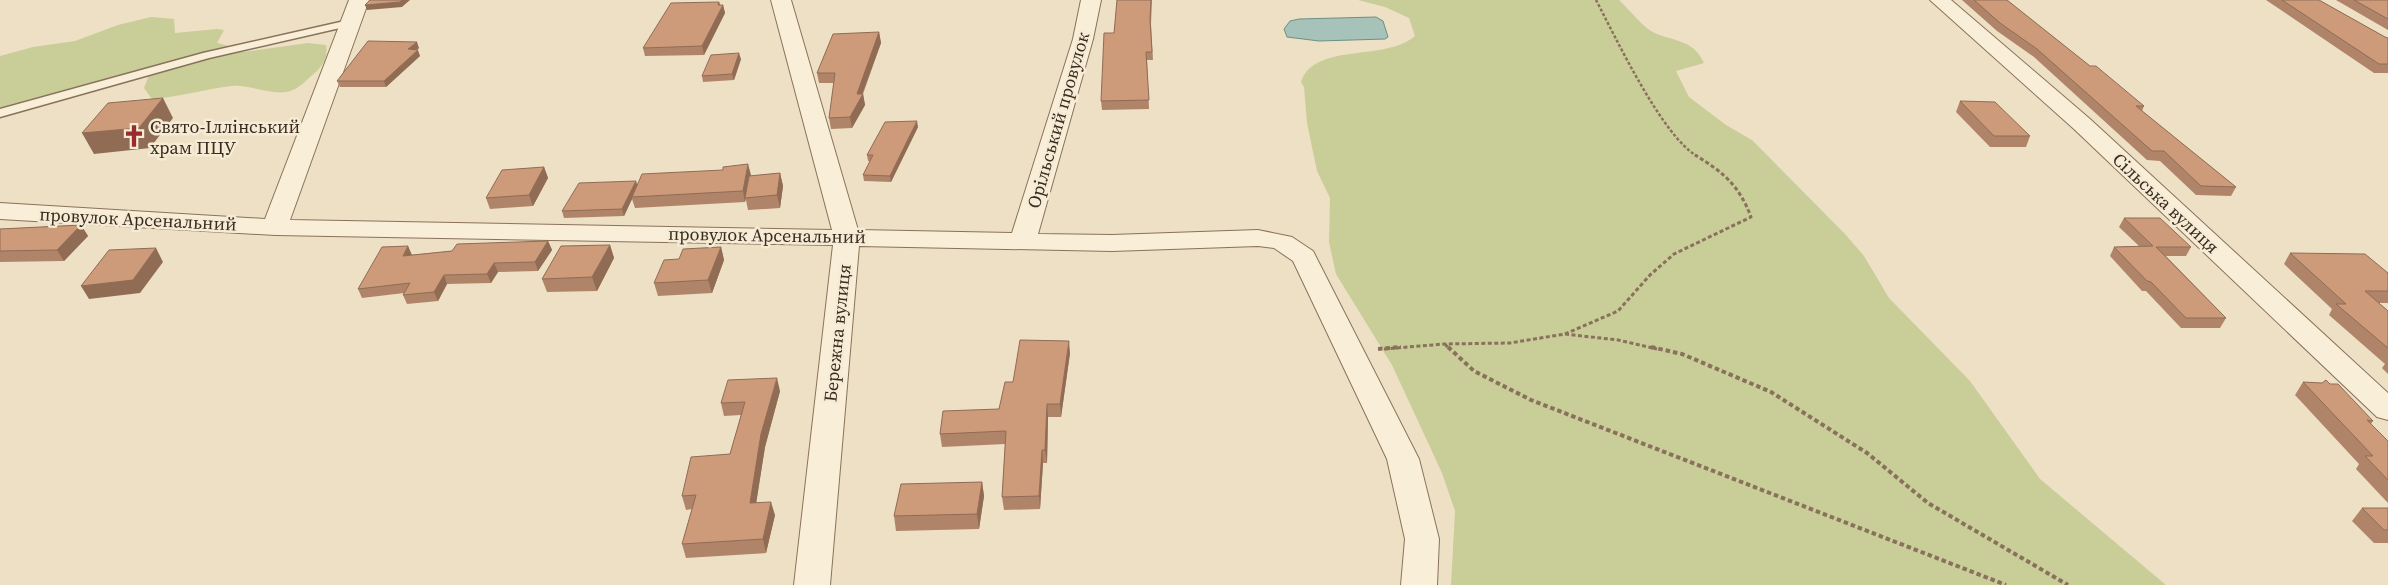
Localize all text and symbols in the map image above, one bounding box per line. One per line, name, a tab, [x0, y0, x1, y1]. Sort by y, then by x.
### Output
street label: Орільський провулок	[1021, 29, 1095, 211]
place label: Свято-Іллінський храм ПЦУ	[150, 114, 300, 160]
church icon: Свято-Іллінський храм ПЦУ	[121, 123, 147, 149]
street label: Сільська вулиця	[2107, 147, 2225, 259]
street label: провулок Арсенальний	[39, 201, 237, 237]
street label: провулок Арсенальний	[668, 221, 866, 249]
street label: Бережна вулиця	[817, 263, 857, 403]

